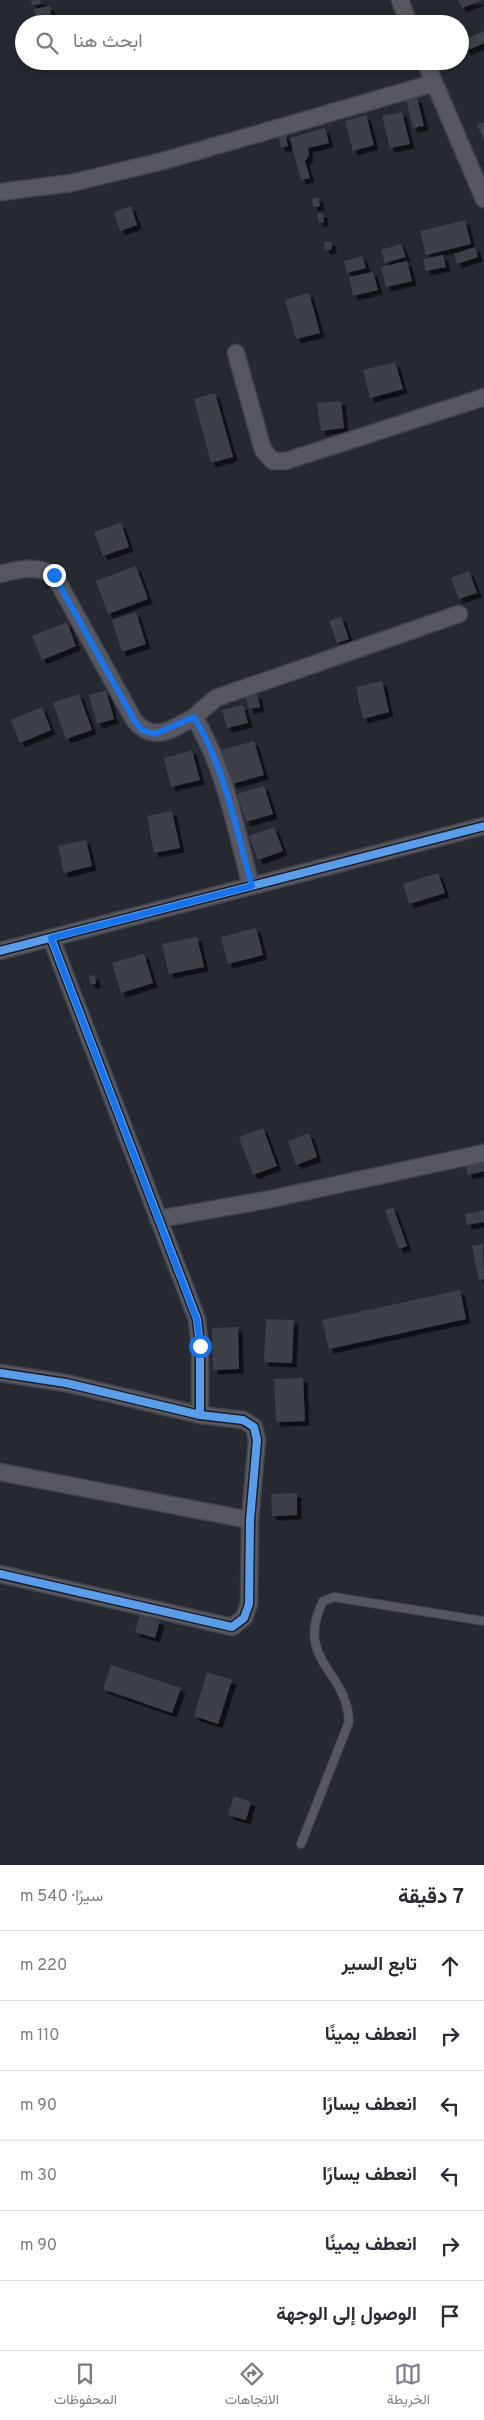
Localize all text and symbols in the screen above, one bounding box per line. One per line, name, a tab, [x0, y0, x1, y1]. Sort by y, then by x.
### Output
search box	[15, 15, 469, 70]
icon: search	[33, 29, 61, 57]
text: ابحث هنا	[73, 30, 143, 54]
route end	[43, 564, 66, 587]
route start	[189, 1335, 212, 1358]
text: 7 دقيقة	[398, 1884, 464, 1911]
text: سيرًا · 540 m	[20, 1887, 103, 1907]
icon: ahead	[436, 1952, 464, 1980]
text: تابع السير	[341, 1953, 417, 1977]
text: 220 m	[20, 1956, 67, 1976]
icon: right	[436, 2022, 464, 2050]
text: انعطف يمينًا	[325, 2023, 417, 2047]
text: 110 m	[20, 2026, 60, 2046]
icon: left	[436, 2092, 464, 2120]
text: انعطف يسارًا	[322, 2093, 417, 2117]
text: 90 m	[20, 2096, 57, 2116]
icon: left	[436, 2162, 464, 2190]
text: انعطف يسارًا	[322, 2163, 417, 2187]
text: 30 m	[20, 2166, 57, 2186]
icon: right	[436, 2232, 464, 2260]
text: انعطف يمينًا	[325, 2233, 417, 2257]
text: 90 m	[20, 2236, 57, 2256]
icon: arrive	[436, 2302, 464, 2330]
text: الوصول إلى الوجهة	[276, 2303, 417, 2327]
tab: المحفوظات	[54, 2360, 117, 2412]
tab: الاتجاهات	[225, 2360, 279, 2412]
tab: الخريطة	[387, 2360, 430, 2412]

